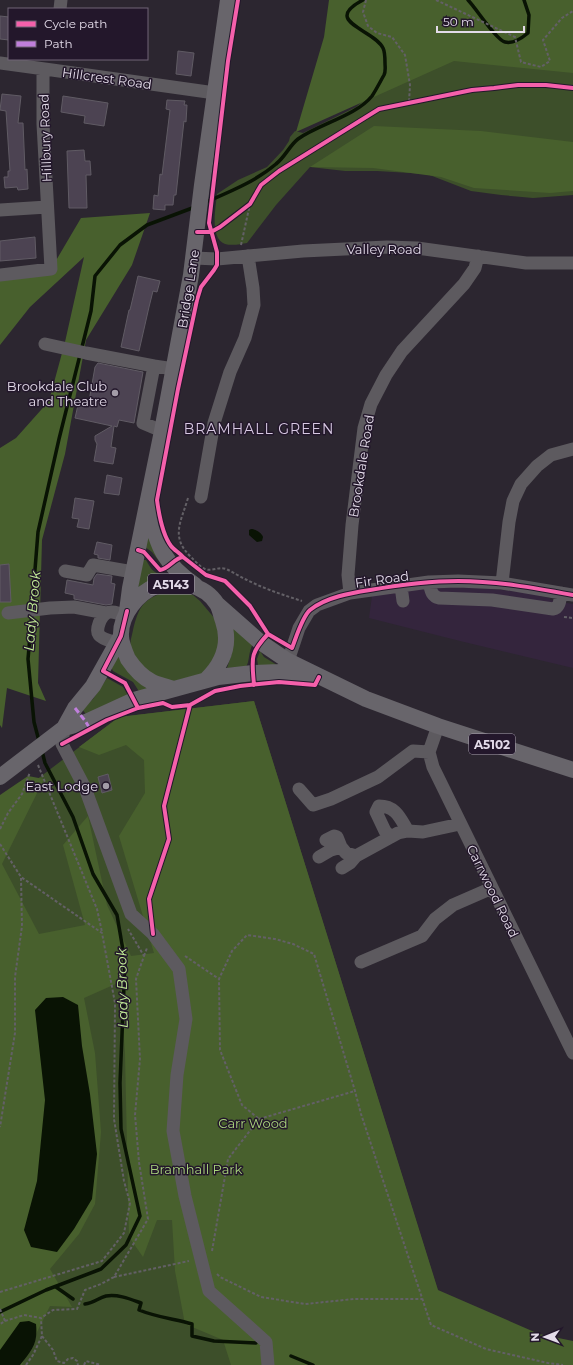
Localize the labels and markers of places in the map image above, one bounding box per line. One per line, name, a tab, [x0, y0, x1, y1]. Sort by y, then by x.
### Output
place label: Brookdale Club and Theatre	[7, 378, 107, 409]
marker: Brookdale Club and Theatre	[110, 388, 120, 398]
place label: East Lodge	[25, 778, 98, 794]
marker: East Lodge	[101, 781, 111, 791]

